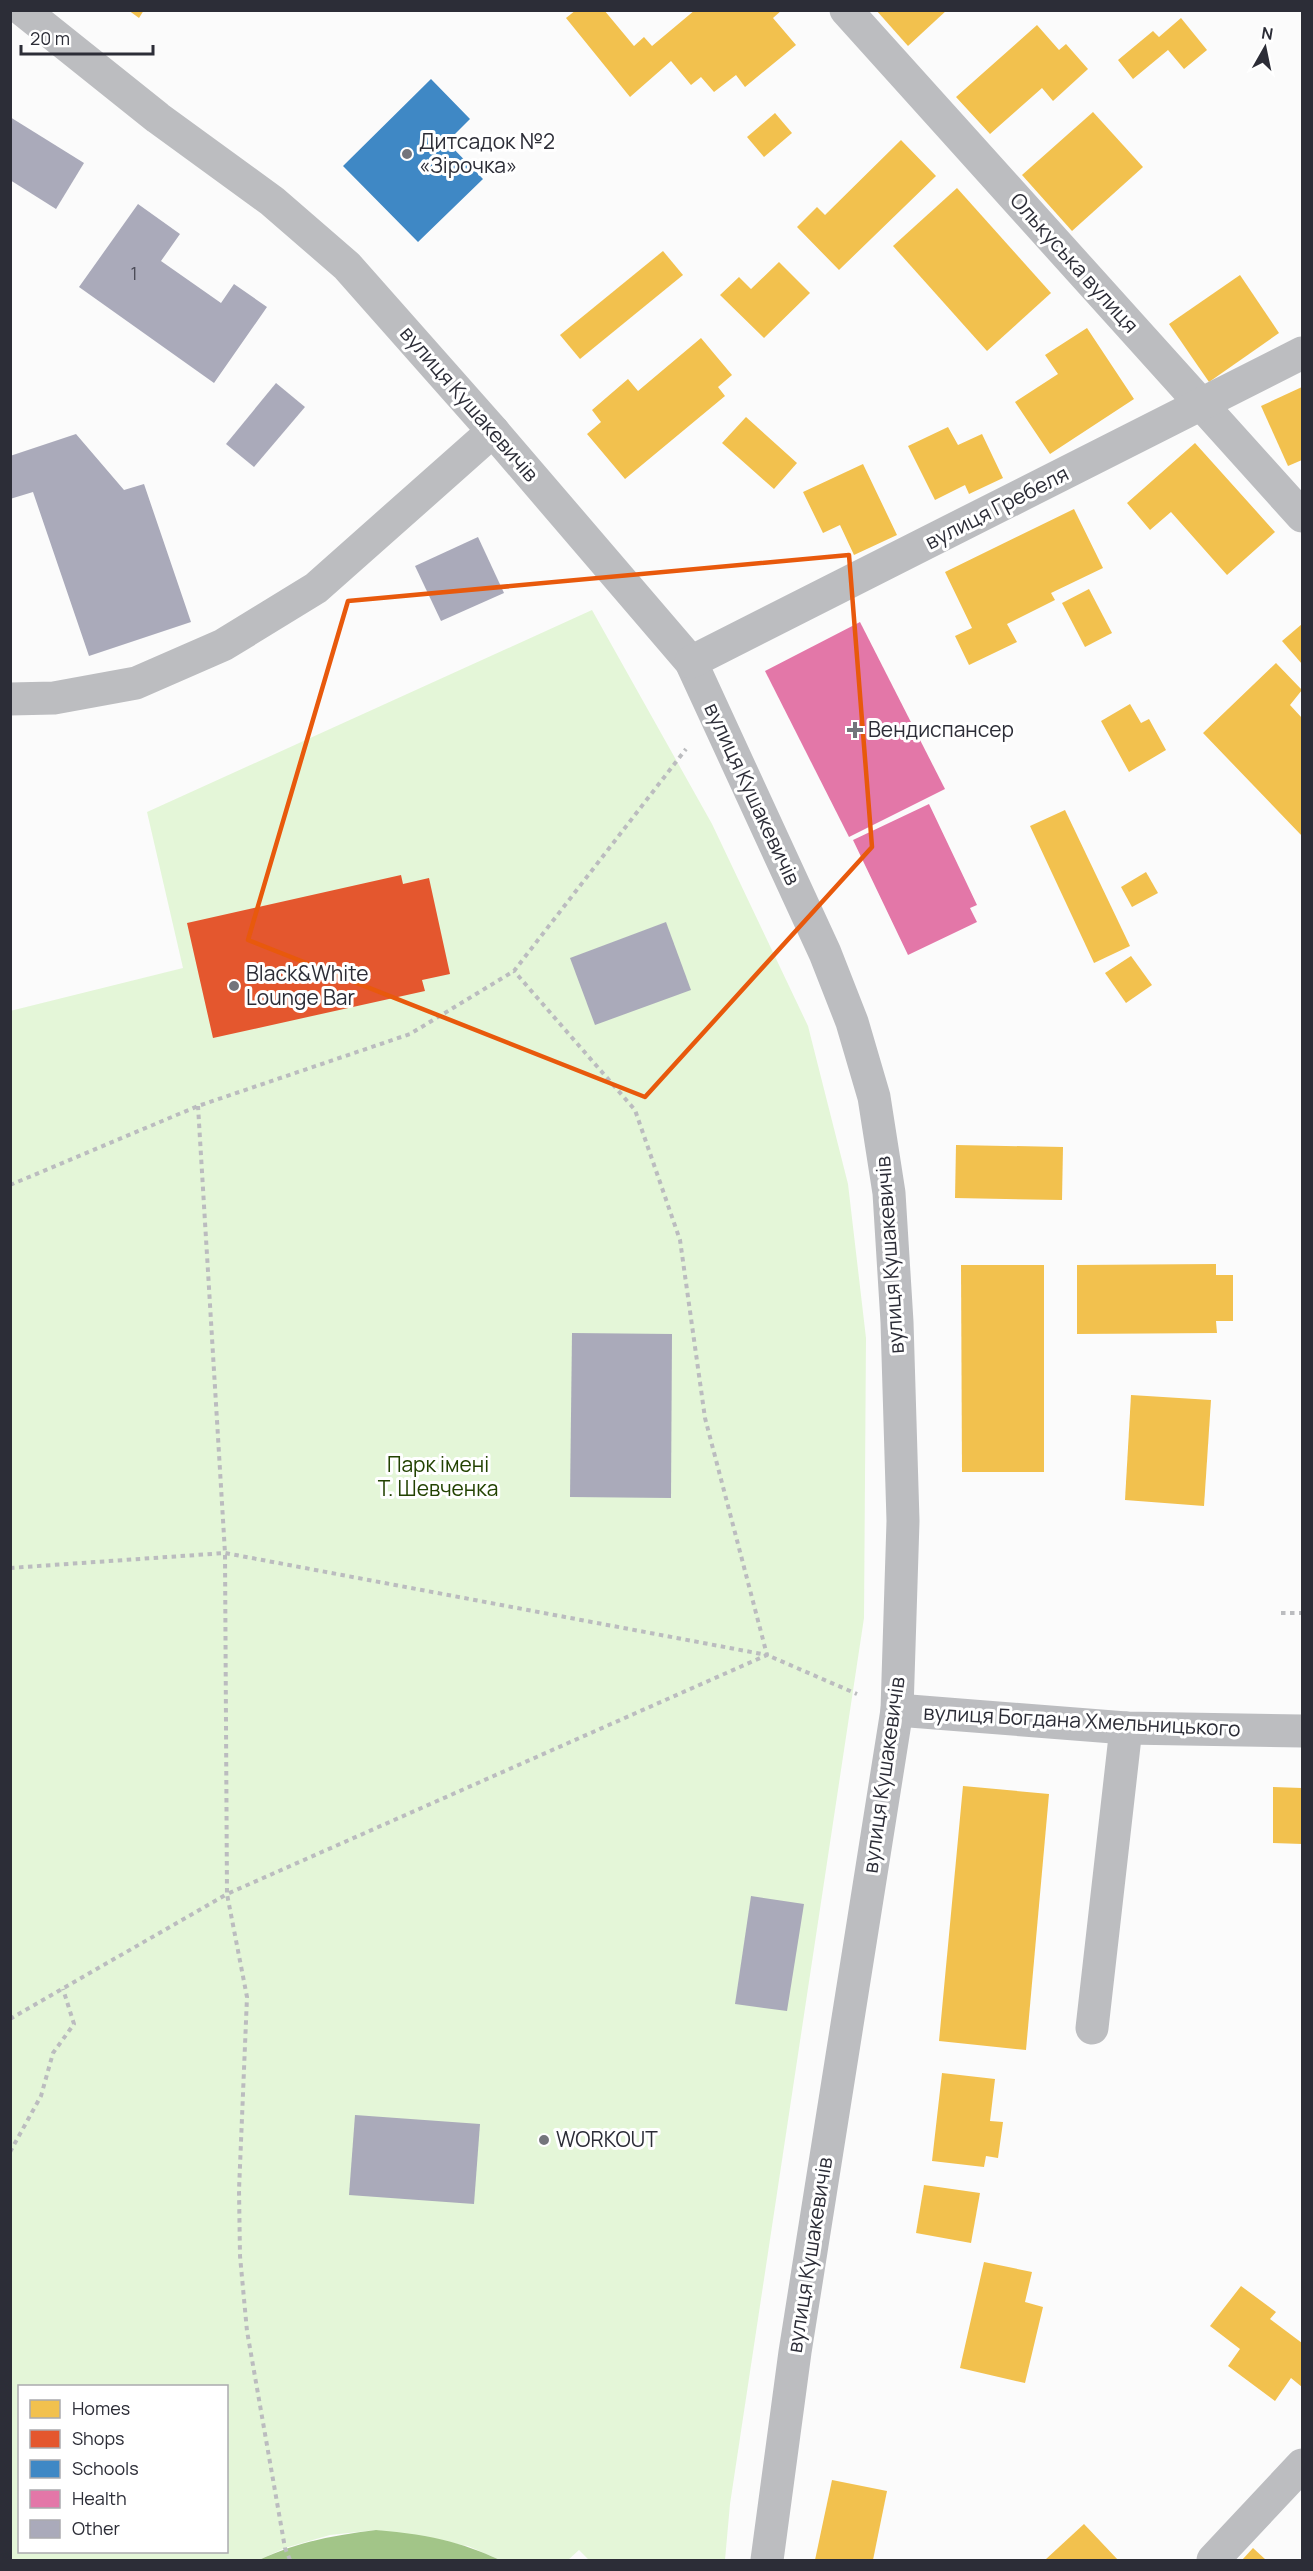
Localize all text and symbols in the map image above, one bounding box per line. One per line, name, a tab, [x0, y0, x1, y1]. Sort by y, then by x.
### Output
scale bar	[21, 18, 153, 56]
north arrow	[1235, 18, 1295, 78]
text: N	[1260, 21, 1275, 45]
text: 20 m	[30, 26, 70, 50]
place label: Дитсадок №2 «Зірочка»	[419, 127, 555, 179]
marker: Дитсадок №2 «Зірочка»	[400, 147, 414, 161]
street label: Олькуська вулиця	[1004, 186, 1145, 338]
house number: 1	[130, 261, 138, 285]
street label: вулиця Кушакевичів	[394, 319, 545, 487]
street label: вулиця Гребеля	[920, 459, 1073, 555]
street label: вулиця Кушакевичів	[698, 698, 807, 889]
place label: Вендиспансер	[868, 715, 1014, 743]
marker: Вендиспансер	[846, 721, 864, 739]
place label: Black&White Lounge Bar	[246, 959, 368, 1011]
marker: Black&White Lounge Bar	[227, 979, 241, 993]
street label: вулиця Кушакевичів	[868, 1155, 910, 1355]
park label: Парк імені Т. Шевченка	[378, 1450, 498, 1502]
street label: вулиця Кушакевичів	[855, 1675, 911, 1875]
street label: вулиця Богдана Хмельницького	[923, 1698, 1241, 1742]
place label: WORKOUT	[556, 2125, 658, 2153]
marker: WORKOUT	[537, 2133, 551, 2147]
street label: вулиця Кушакевичів	[780, 2155, 838, 2355]
legend	[18, 2385, 228, 2553]
text: Homes	[72, 2396, 130, 2420]
text: Shops	[72, 2426, 124, 2450]
text: Schools	[72, 2456, 139, 2480]
text: Health	[72, 2486, 127, 2510]
text: Other	[72, 2516, 120, 2540]

